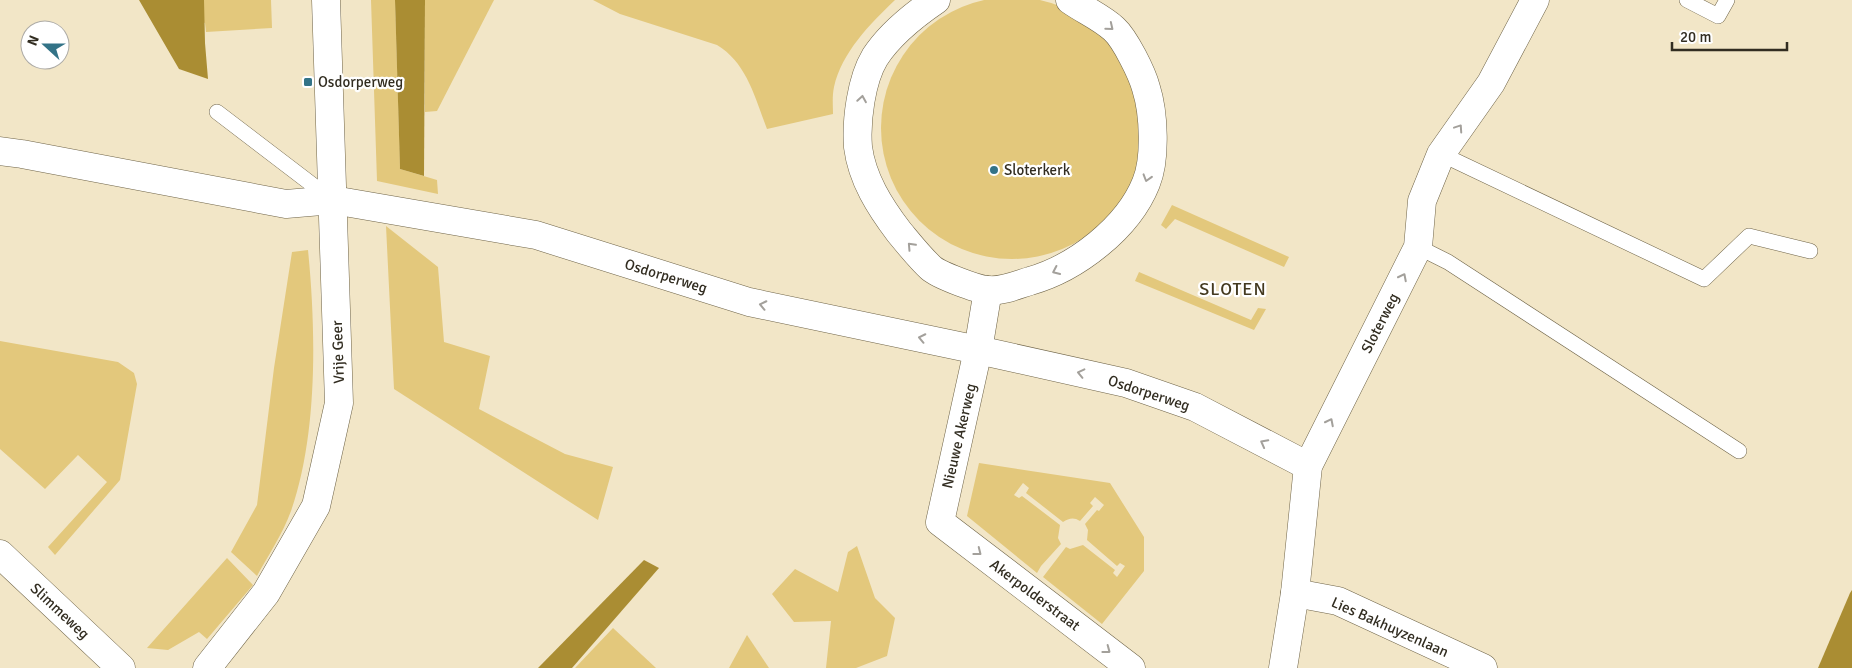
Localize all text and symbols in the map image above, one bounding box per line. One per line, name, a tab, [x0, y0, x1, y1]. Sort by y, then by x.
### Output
north arrow	[20, 20, 70, 70]
scale bar	[1672, 20, 1787, 52]
one-way arrow	[1105, 22, 1114, 31]
text: 20 m	[1680, 28, 1711, 46]
text: N	[24, 33, 43, 48]
place label: Osdorperweg	[318, 73, 403, 91]
marker: Osdorperweg	[302, 76, 314, 88]
one-way arrow	[856, 95, 866, 103]
one-way arrow	[1453, 124, 1462, 134]
place label: Sloterkerk	[1004, 161, 1071, 179]
marker: Sloterkerk	[988, 164, 1000, 176]
one-way arrow	[1142, 173, 1152, 181]
one-way arrow	[908, 242, 917, 251]
street label: Osdorperweg	[623, 255, 709, 297]
one-way arrow	[1052, 265, 1061, 275]
one-way arrow	[1397, 273, 1407, 282]
district label: SLOTEN	[1199, 278, 1267, 300]
street label: Sloterweg	[1357, 290, 1403, 356]
one-way arrow	[759, 300, 768, 311]
street label: Vrije Geer	[328, 320, 348, 384]
one-way arrow	[918, 333, 927, 344]
one-way arrow	[1077, 368, 1086, 379]
street label: Osdorperweg	[1106, 371, 1192, 415]
street label: Nieuwe Akerweg	[938, 382, 980, 490]
one-way arrow	[1324, 419, 1334, 428]
one-way arrow	[1261, 439, 1270, 449]
one-way arrow	[972, 546, 981, 554]
street label: Akerpolderstraat	[986, 555, 1084, 635]
street label: Slimmeweg	[27, 579, 93, 643]
street label: Lies Bakhuyzenlaan	[1329, 593, 1451, 661]
one-way arrow	[1101, 645, 1110, 653]

